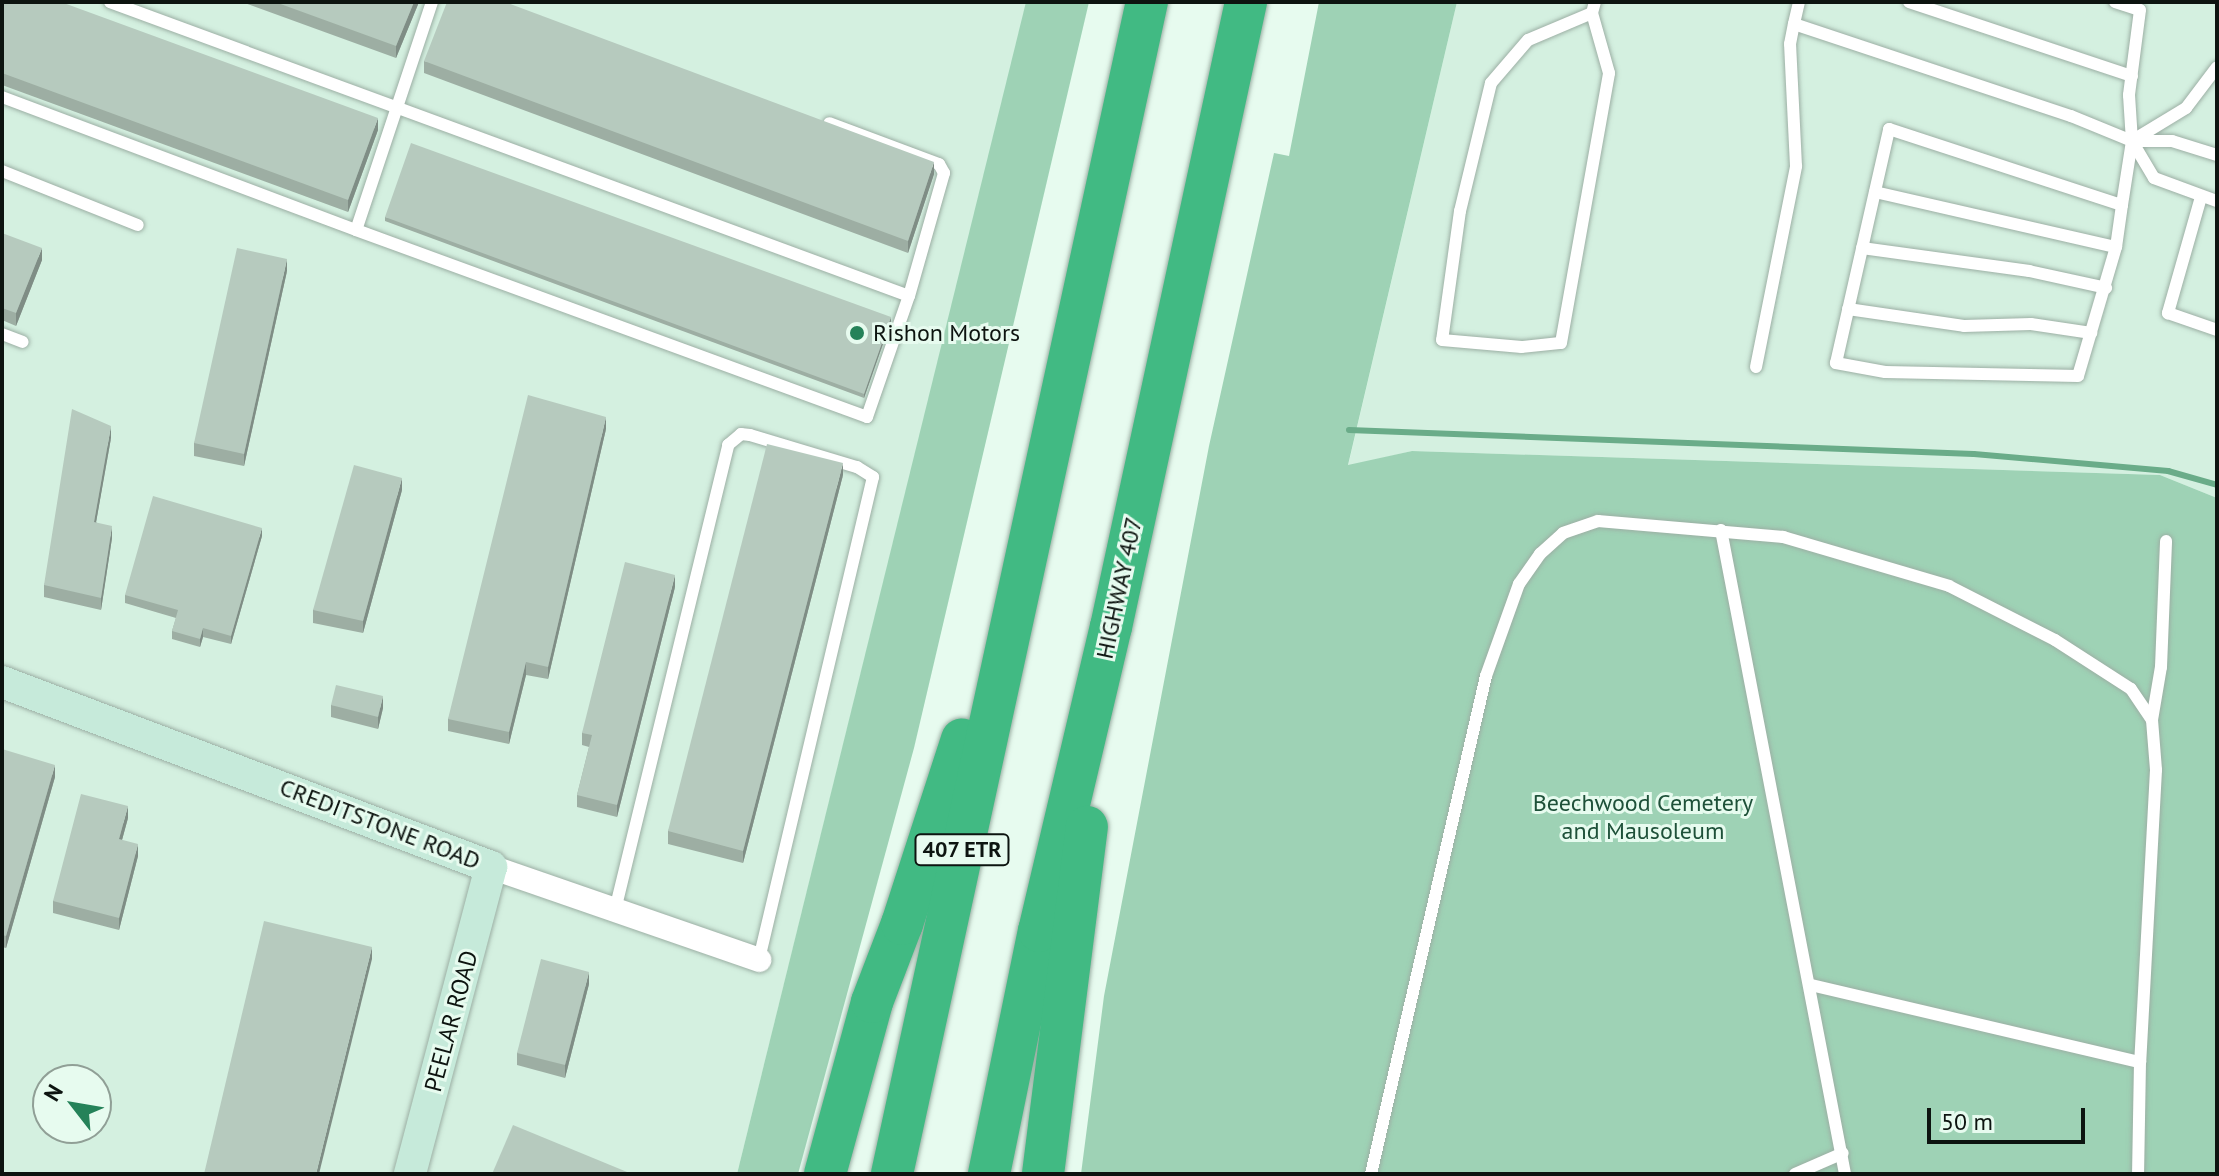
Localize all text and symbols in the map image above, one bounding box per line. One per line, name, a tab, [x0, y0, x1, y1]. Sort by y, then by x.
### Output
place label: Rishon Motors	[873, 319, 1020, 347]
marker: Rishon Motors	[848, 324, 866, 342]
street label: HIGHWAY 407	[1090, 514, 1148, 662]
street label: CREDITSTONE ROAD	[276, 773, 484, 875]
park label: Beechwood Cemetery and Mausoleum	[1533, 789, 1753, 845]
road number: 407 ETR	[912, 832, 1012, 868]
street label: PEELAR ROAD	[418, 947, 484, 1095]
north arrow	[32, 1064, 112, 1144]
text: N	[37, 1079, 69, 1106]
scale bar	[1931, 1092, 2089, 1142]
text: 50 m	[1941, 1106, 1993, 1137]

